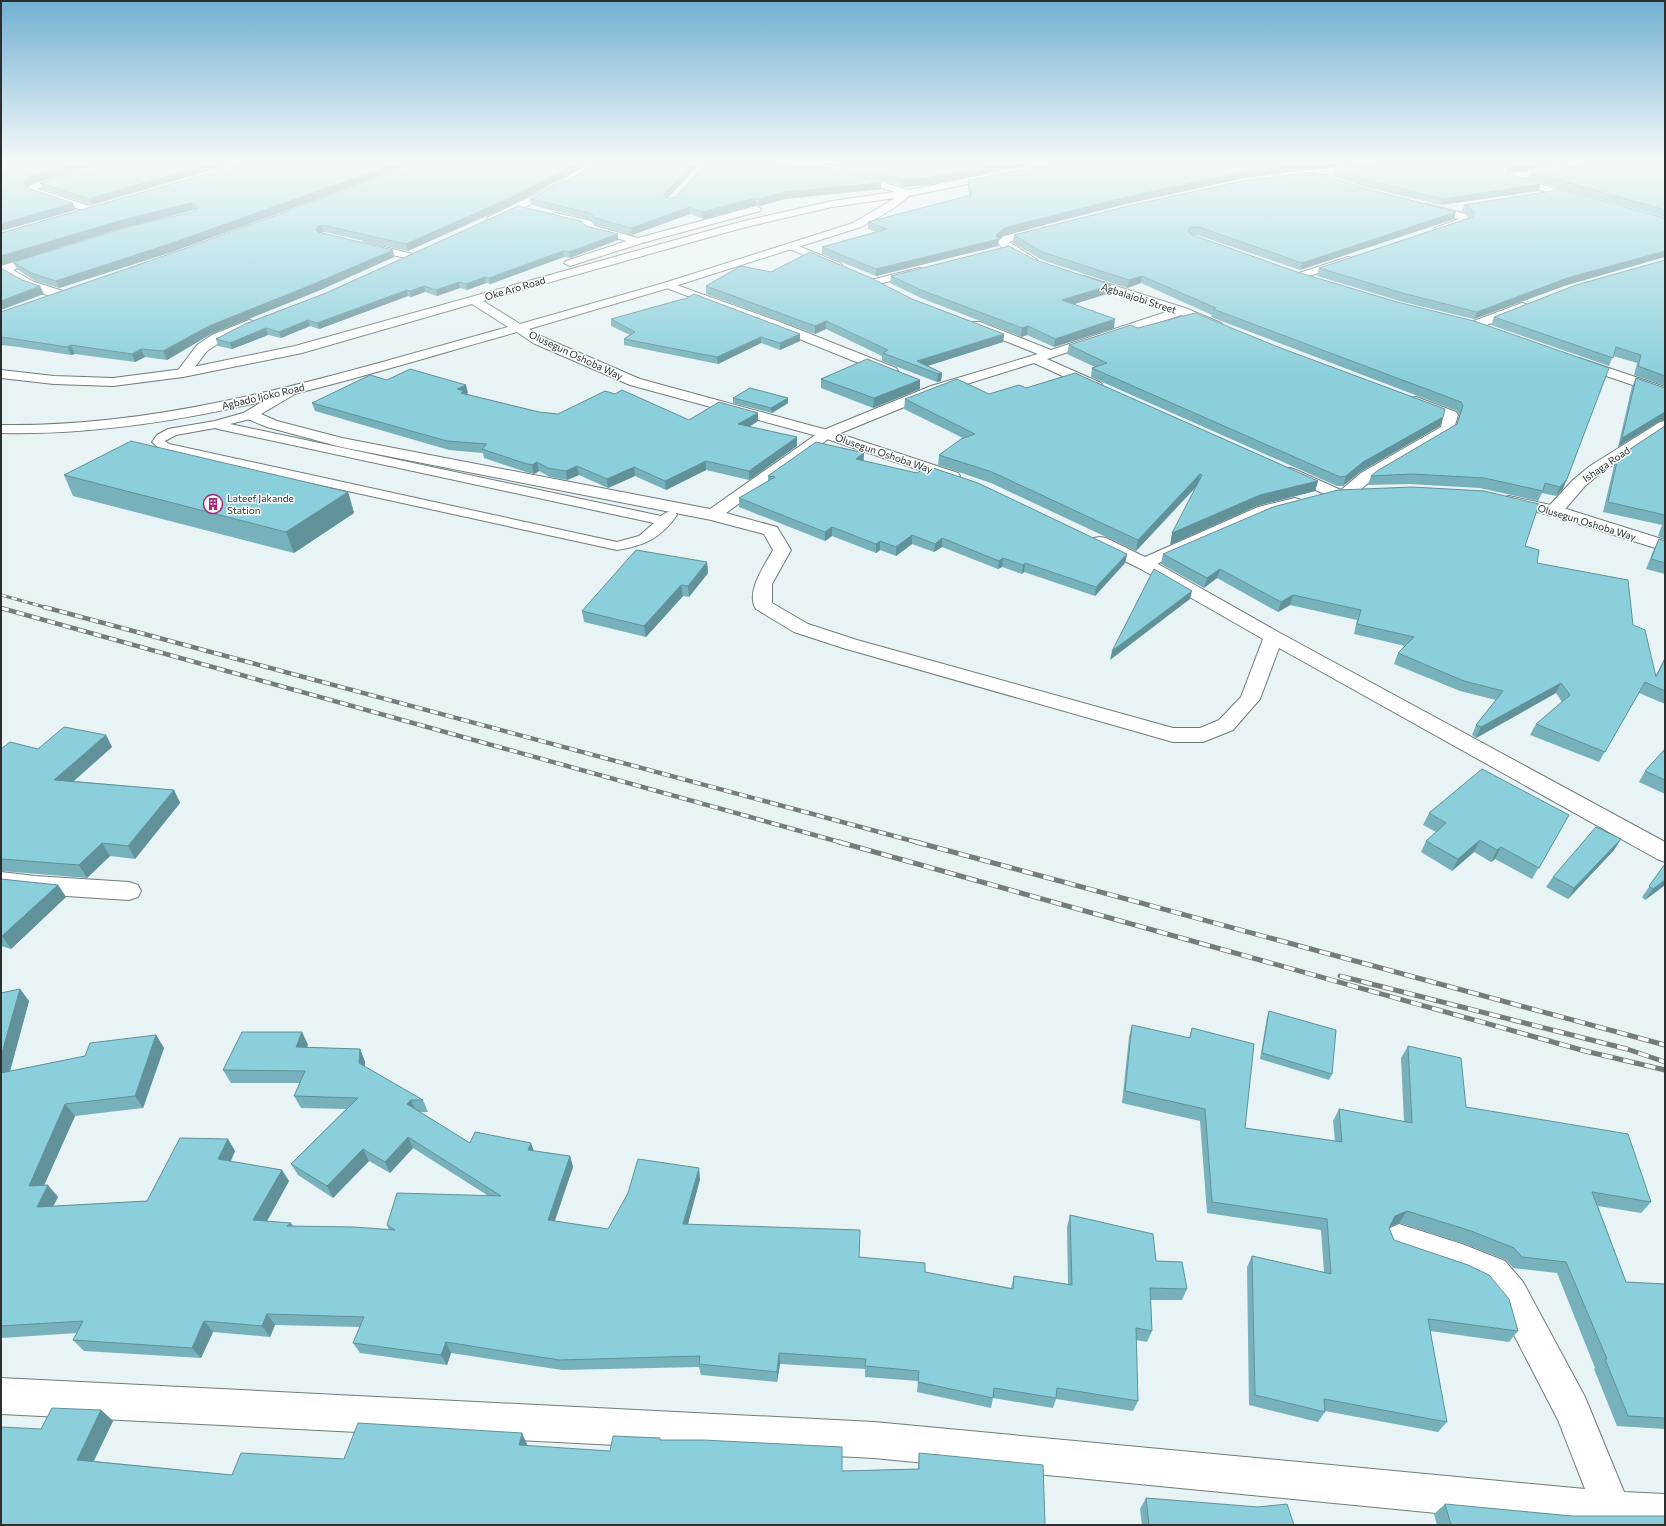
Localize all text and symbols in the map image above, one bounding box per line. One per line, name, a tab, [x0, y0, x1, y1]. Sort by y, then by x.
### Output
street label: Oke Aro Road	[483, 274, 547, 302]
street label: Agbalajobi Street	[1100, 280, 1178, 316]
street label: Olusegun Oshoba Way	[527, 328, 625, 382]
street label: Agbado Ijoko Road	[220, 381, 306, 411]
street label: Olusegun Oshoba Way	[834, 431, 934, 475]
street label: Ishaga Road	[1580, 444, 1632, 484]
place label: Lateef Jakande Station	[227, 492, 294, 516]
building icon: Lateef Jakande Station	[202, 493, 224, 515]
street label: Olusegun Oshoba Way	[1536, 501, 1638, 543]

